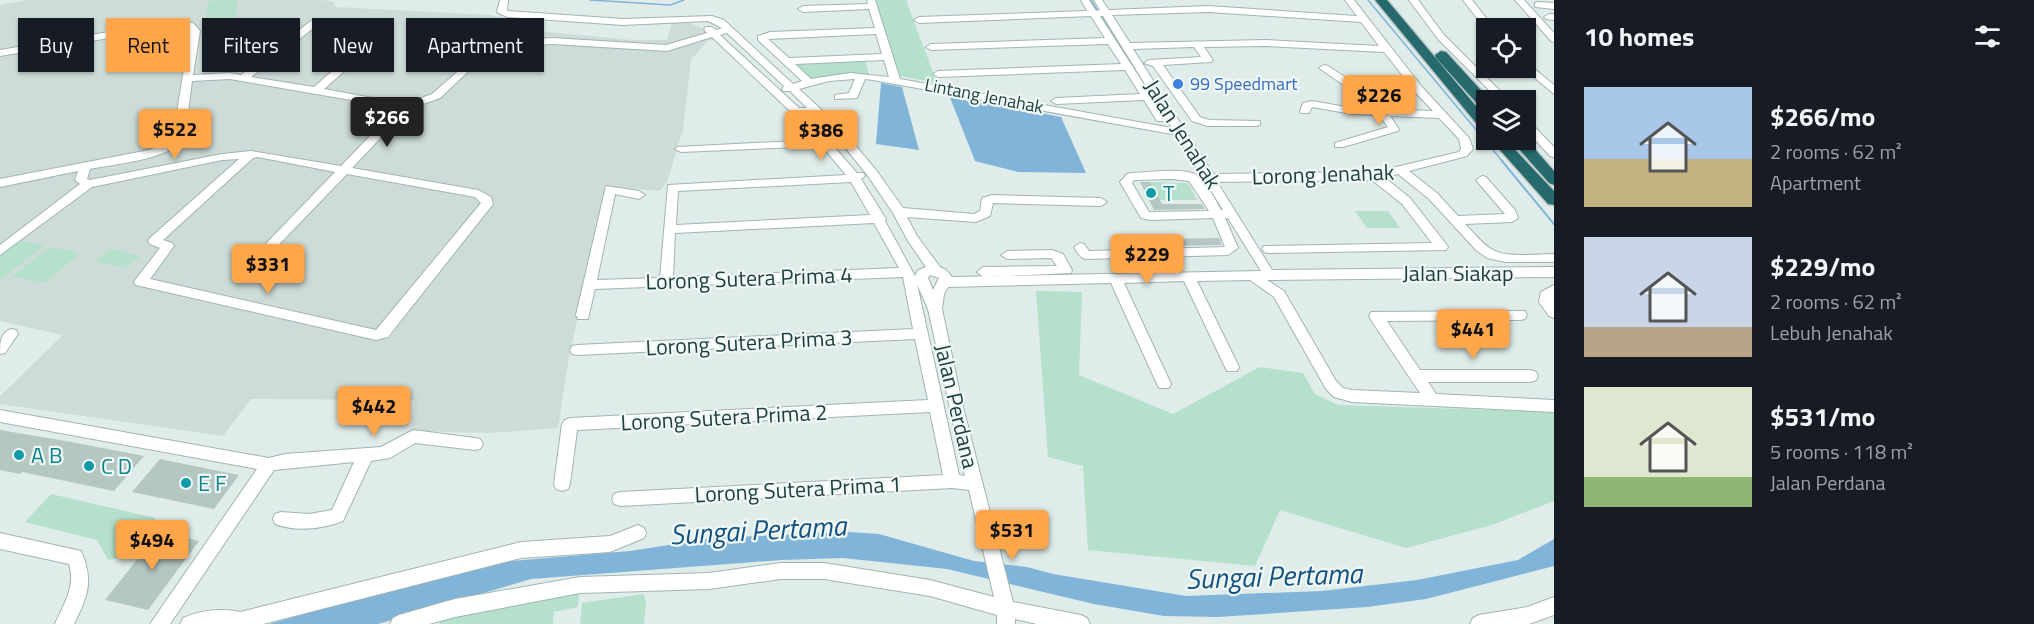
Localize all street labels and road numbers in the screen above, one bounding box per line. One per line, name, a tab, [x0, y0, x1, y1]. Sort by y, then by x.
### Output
street label: Lintang Jenahak	[922, 71, 1046, 120]
street label: Jalan Jenahak	[1136, 73, 1230, 196]
street label: Lorong Jenahak	[1251, 155, 1395, 193]
street label: Jalan Siakap	[1403, 256, 1514, 290]
street label: Lorong Sutera Prima 4	[645, 257, 853, 299]
street label: Lorong Sutera Prima 3	[645, 320, 853, 364]
street label: Jalan Perdana	[926, 340, 988, 472]
street label: Lorong Sutera Prima 2	[620, 395, 828, 439]
street label: Lorong Sutera Prima 1	[694, 467, 902, 511]

